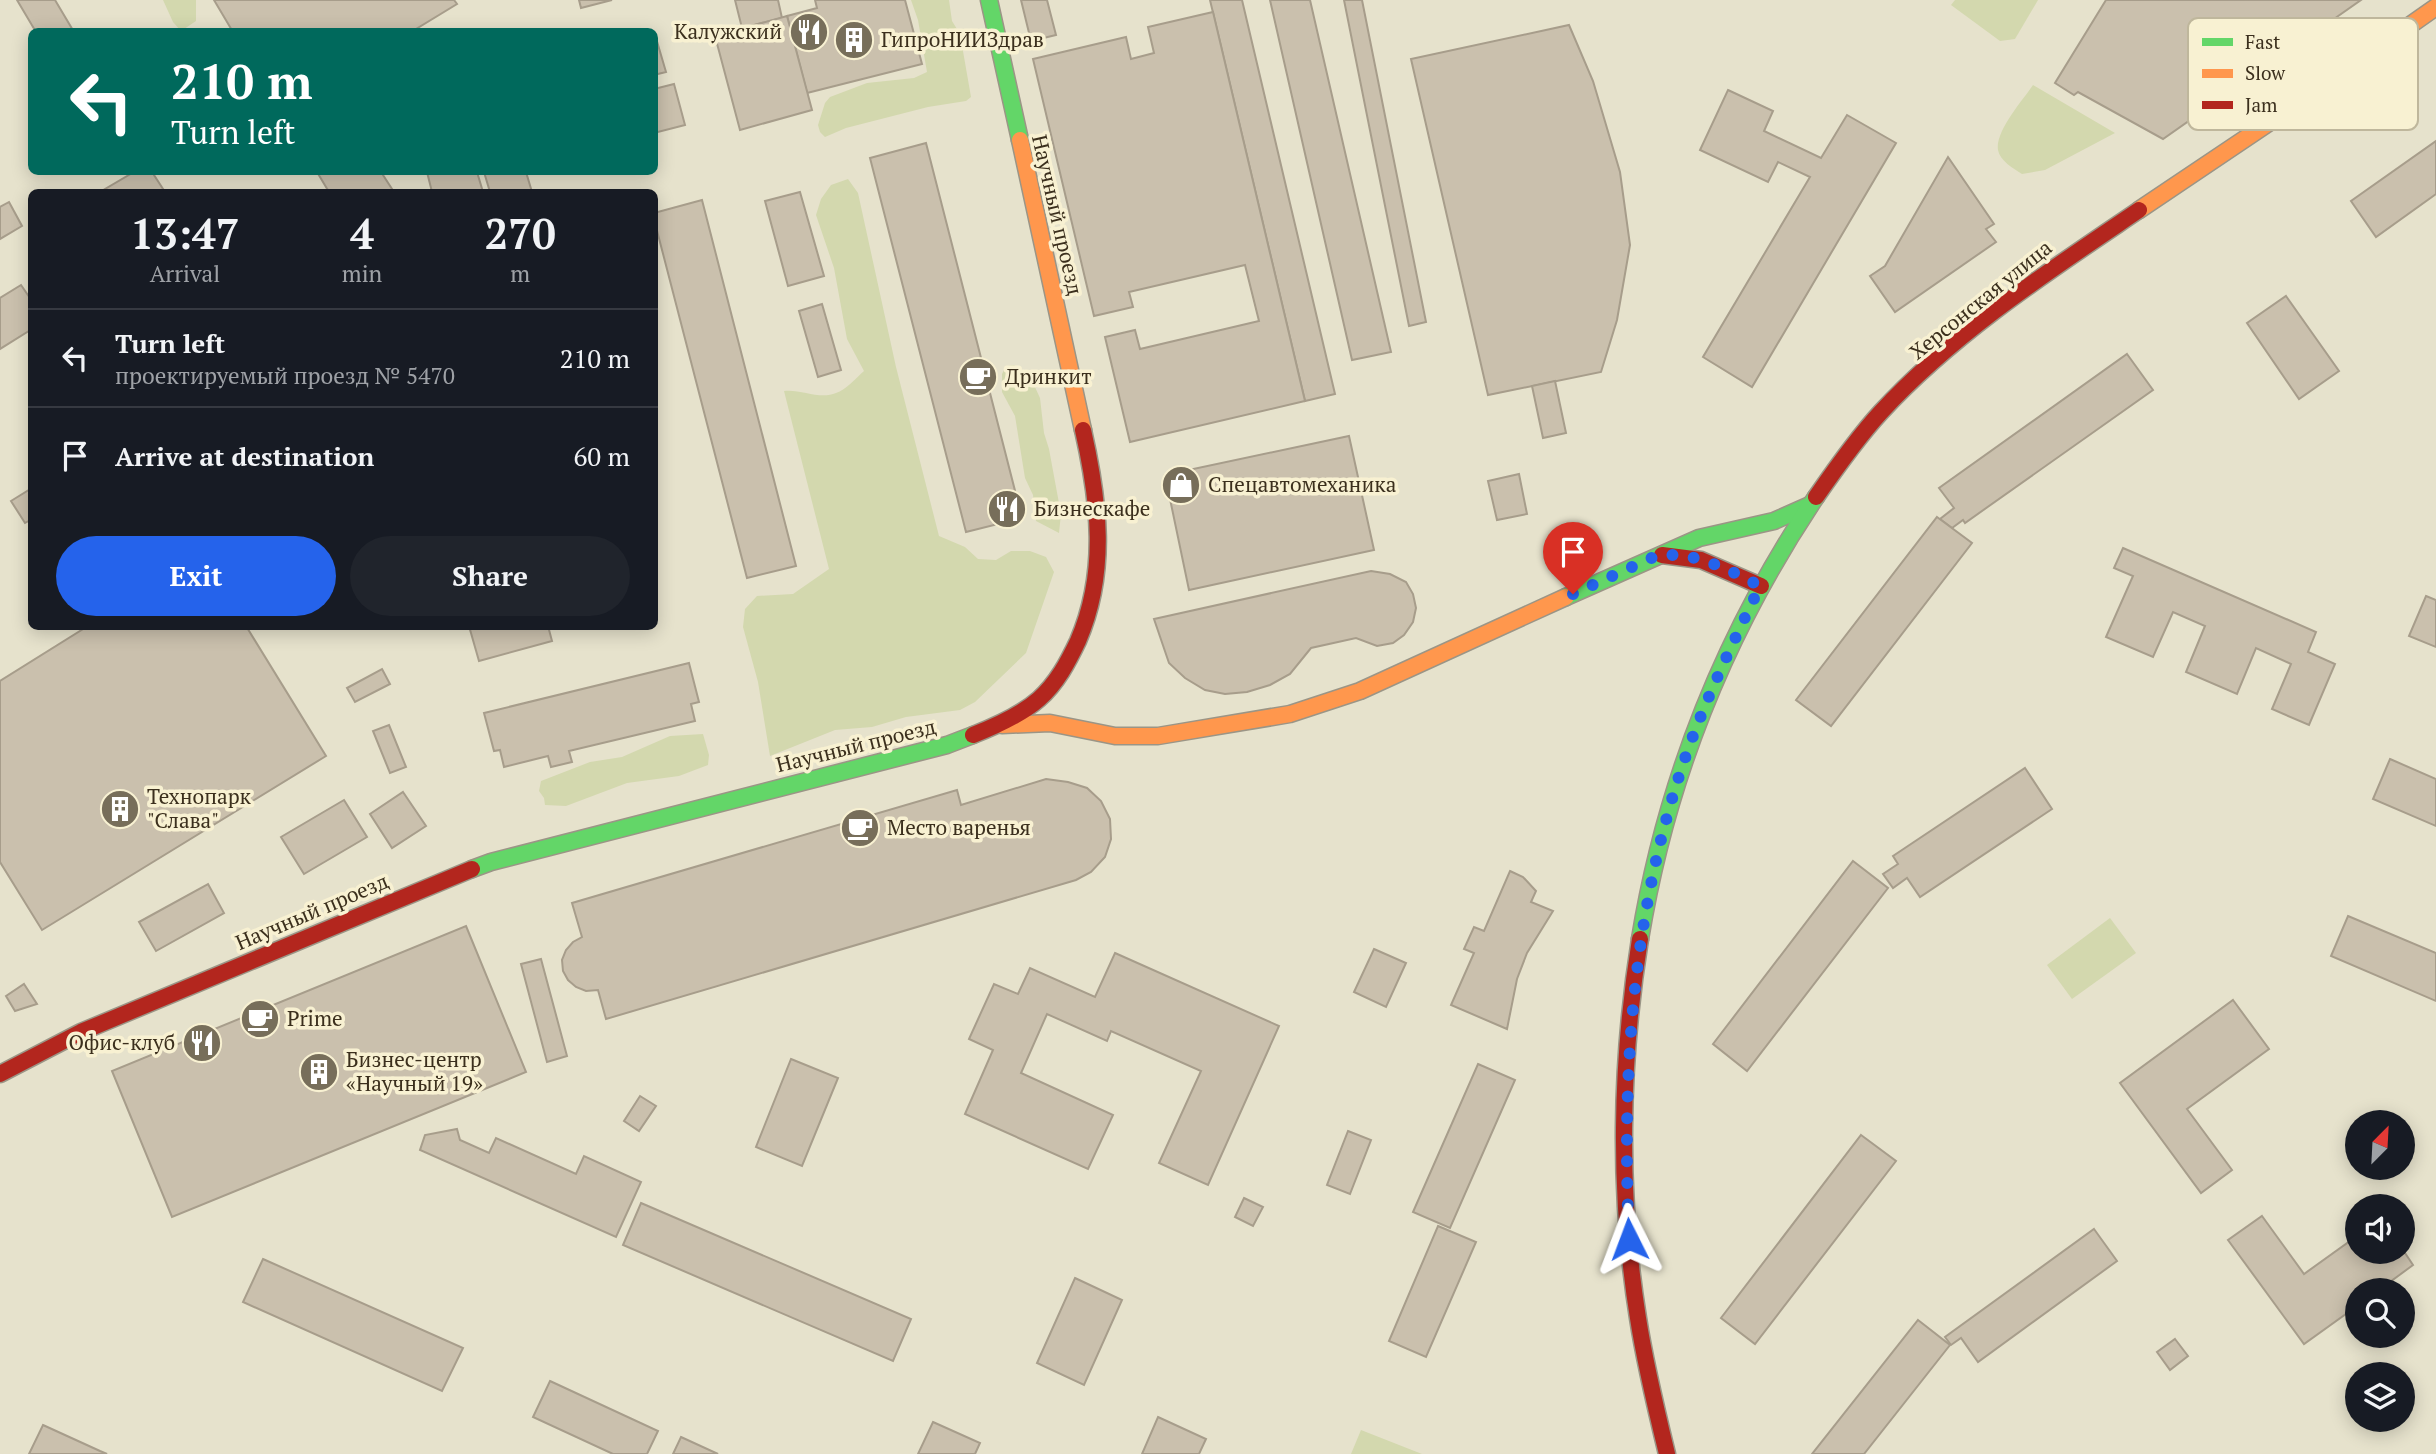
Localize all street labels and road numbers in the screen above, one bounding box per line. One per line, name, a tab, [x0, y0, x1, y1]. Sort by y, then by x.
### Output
street label: Научный проезд	[1026, 132, 1090, 298]
street label: Херсонская улица	[1903, 233, 2058, 365]
street label: Научный проезд	[773, 712, 939, 778]
street label: Научный проезд	[231, 866, 392, 956]

